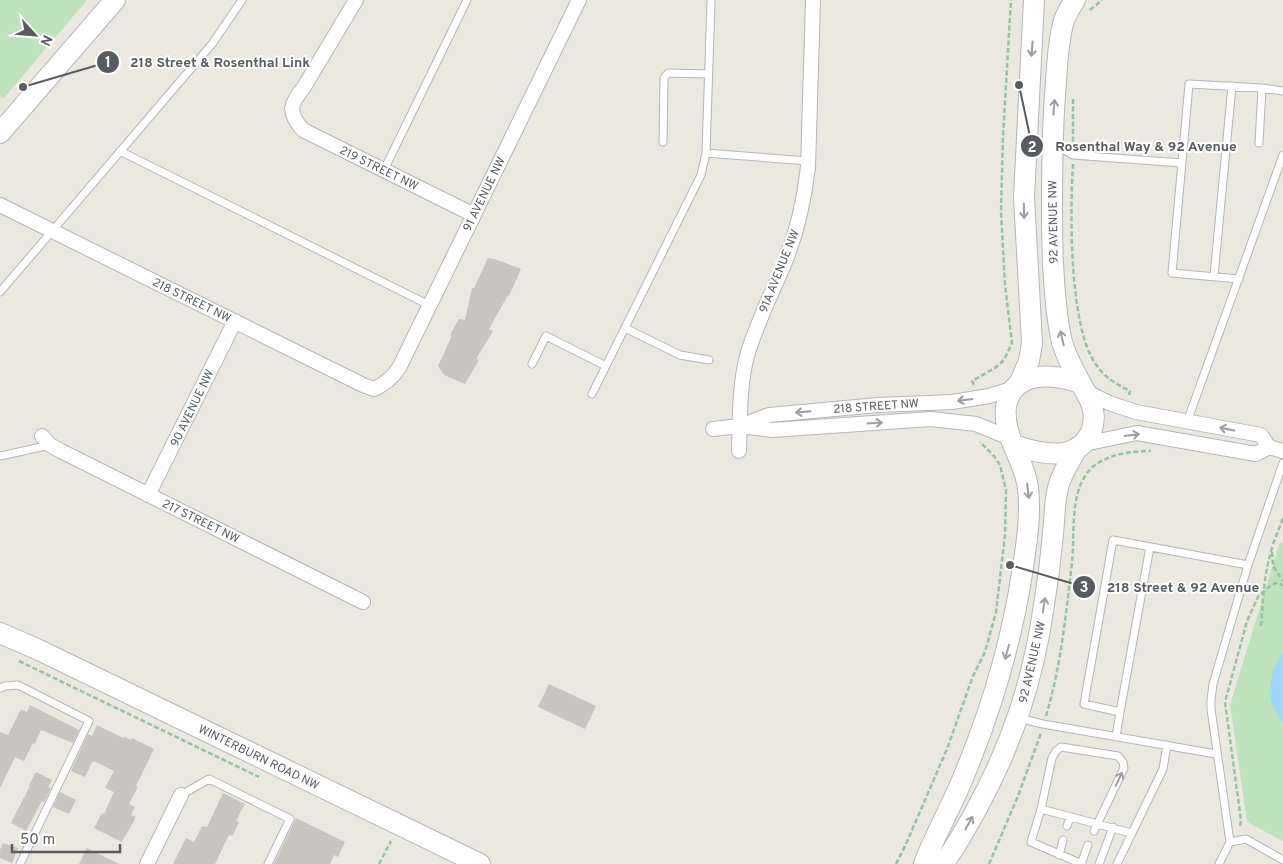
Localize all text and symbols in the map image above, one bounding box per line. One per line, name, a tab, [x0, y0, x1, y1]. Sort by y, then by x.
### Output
north arrow	[10, 10, 60, 60]
text: N	[35, 32, 55, 48]
one-way arrow	[1027, 40, 1036, 56]
callout: 218 Street & Rosenthal Link	[95, 48, 320, 77]
text: 1	[105, 54, 111, 73]
text: 218 Street & Rosenthal Link	[130, 55, 310, 72]
one-way arrow	[1049, 99, 1059, 115]
callout: Rosenthal Way & 92 Avenue	[1020, 132, 1247, 161]
text: 2	[1027, 139, 1037, 158]
text: Rosenthal Way & 92 Avenue	[1055, 139, 1237, 156]
street label: 219 STREET NW	[337, 143, 421, 195]
street label: 91 AVENUE NW	[460, 155, 510, 234]
street label: 92 AVENUE NW	[1045, 180, 1063, 264]
one-way arrow	[1020, 203, 1029, 219]
street label: 91A AVENUE NW	[756, 227, 804, 315]
street label: 218 STREET NW	[149, 275, 234, 327]
one-way arrow	[1057, 331, 1066, 347]
street label: 90 AVENUE NW	[167, 367, 219, 450]
one-way arrow	[957, 395, 973, 405]
street label: 218 STREET NW	[833, 396, 919, 418]
one-way arrow	[795, 407, 811, 416]
one-way arrow	[867, 418, 883, 427]
one-way arrow	[1220, 424, 1236, 433]
one-way arrow	[1123, 430, 1139, 440]
one-way arrow	[1023, 483, 1033, 499]
street label: 217 STREET NW	[159, 496, 242, 548]
callout: 218 Street & 92 Avenue	[1071, 573, 1269, 602]
text: 3	[1080, 579, 1089, 598]
text: 218 Street & 92 Avenue	[1107, 580, 1260, 597]
one-way arrow	[1039, 597, 1049, 613]
street label: 92 AVENUE NW	[1016, 620, 1050, 705]
one-way arrow	[1001, 643, 1011, 659]
street label: WINTERBURN ROAD NW	[195, 722, 322, 794]
one-way arrow	[1114, 772, 1124, 787]
one-way arrow	[965, 816, 974, 831]
scale bar	[12, 822, 120, 854]
text: 50 m	[20, 831, 55, 850]

